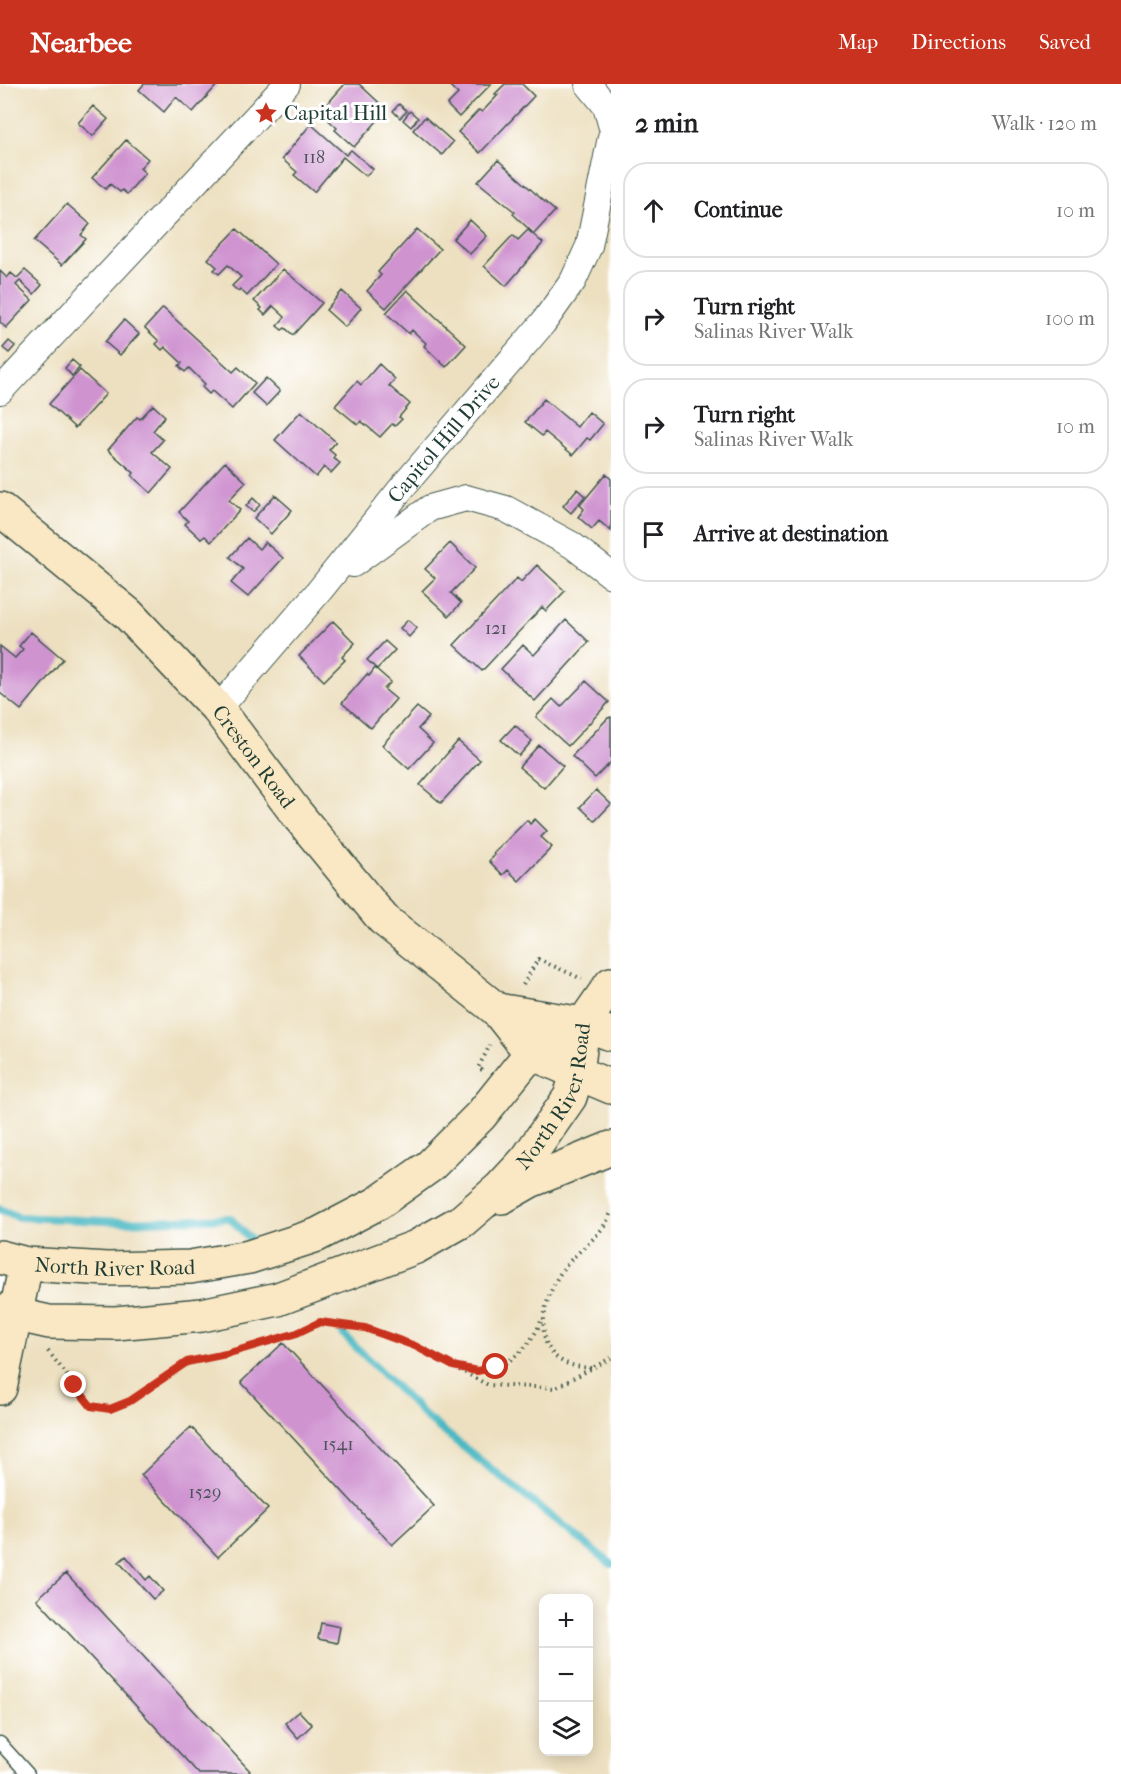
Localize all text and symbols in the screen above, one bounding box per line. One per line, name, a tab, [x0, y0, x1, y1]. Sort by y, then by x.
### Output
text: Nearbee	[30, 26, 132, 59]
text: Map	[838, 30, 878, 54]
text: Directions	[911, 30, 1006, 54]
text: Saved	[1039, 30, 1091, 54]
place icon: Capital Hill	[253, 100, 279, 126]
place label: Capital Hill	[284, 101, 387, 125]
text: 2 min	[635, 108, 698, 139]
text: Walk · 120 m	[992, 112, 1097, 135]
house number: 118	[303, 147, 325, 168]
icon: ahead	[637, 194, 670, 227]
text: Continue	[694, 197, 783, 223]
text: 10 m	[1056, 199, 1095, 222]
text: Turn right	[694, 294, 795, 320]
icon: right	[637, 302, 670, 335]
text: 100 m	[1045, 307, 1095, 330]
text: Salinas River Walk	[694, 320, 853, 343]
street label: Capitol Hill Drive	[383, 370, 505, 508]
text: Turn right	[694, 402, 795, 428]
icon: right	[637, 410, 670, 443]
text: 10 m	[1056, 415, 1095, 438]
text: Salinas River Walk	[694, 428, 853, 451]
icon: arrive	[637, 518, 670, 551]
text: Arrive at destination	[694, 521, 888, 547]
house number: 121	[485, 618, 507, 639]
street label: Creston Road	[207, 700, 300, 813]
street label: North River Road	[511, 1021, 595, 1174]
street label: North River Road	[34, 1253, 196, 1281]
route start	[482, 1353, 508, 1379]
route end	[60, 1371, 86, 1397]
house number: 1541	[322, 1434, 354, 1455]
house number: 1529	[189, 1482, 221, 1503]
map controls	[539, 1594, 593, 1756]
button: +	[539, 1594, 593, 1648]
button: −	[539, 1648, 593, 1702]
button: layers	[539, 1702, 593, 1756]

